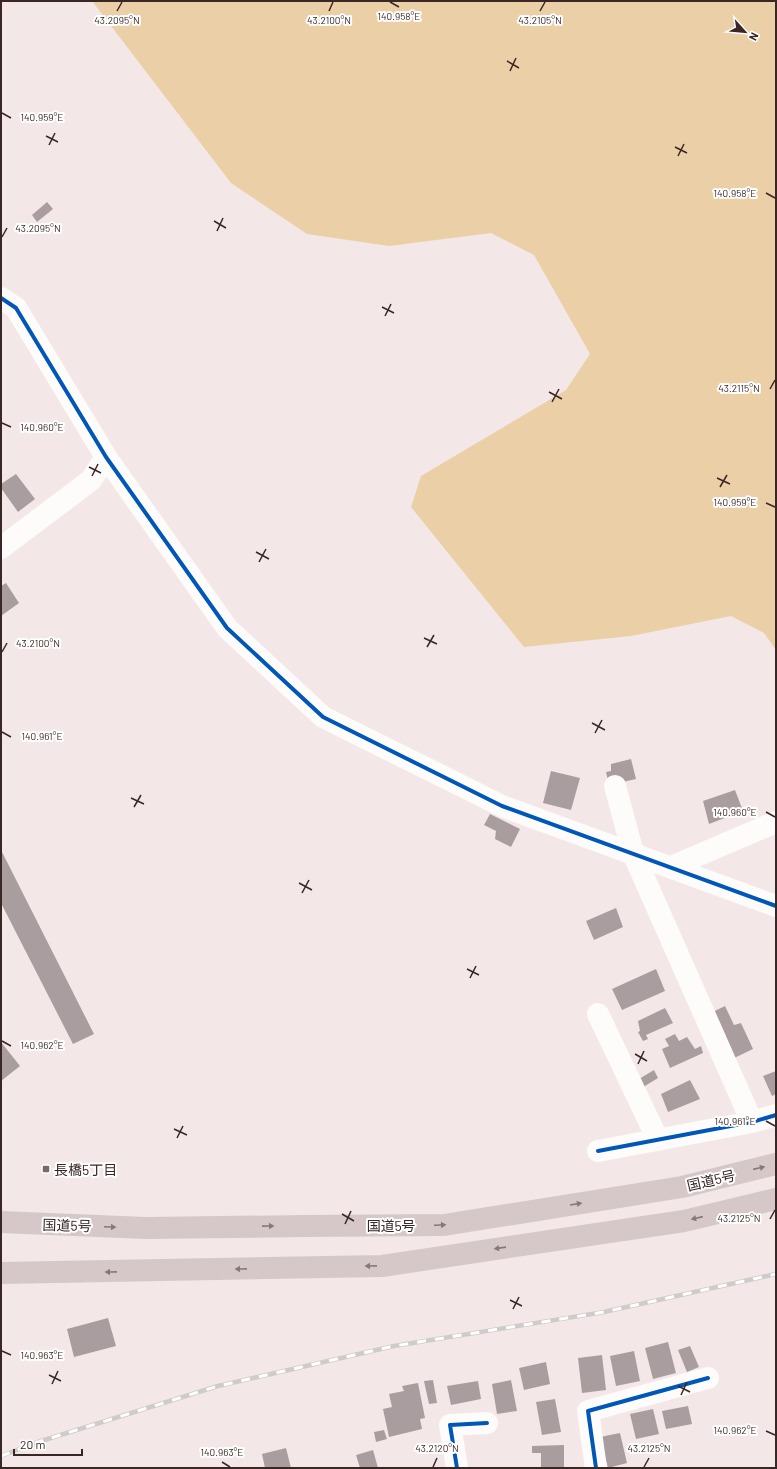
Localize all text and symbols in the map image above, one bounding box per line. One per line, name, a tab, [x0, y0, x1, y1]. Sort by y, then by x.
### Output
text: 140.958°E	[378, 10, 420, 22]
north arrow	[725, 12, 765, 52]
text: 43.2095°N	[94, 14, 140, 26]
text: 43.2100°N	[307, 14, 351, 26]
text: 43.2105°N	[518, 14, 562, 26]
text: N	[747, 31, 762, 43]
text: 140.959°E	[21, 111, 63, 123]
text: 140.958°E	[714, 187, 756, 199]
text: 43.2095°N	[15, 222, 61, 234]
text: 43.2115°N	[718, 382, 760, 394]
text: 140.960°E	[20, 421, 64, 433]
text: 140.959°E	[714, 496, 756, 508]
text: 43.2100°N	[16, 637, 60, 649]
text: 140.961°E	[22, 730, 62, 742]
text: 140.960°E	[713, 806, 757, 818]
text: 140.962°E	[20, 1039, 64, 1051]
text: 140.961°E	[715, 1115, 755, 1127]
place label: 長橋5丁目	[54, 1161, 117, 1178]
marker: 長橋5丁目	[41, 1164, 51, 1174]
one-way arrow	[753, 1165, 765, 1171]
street label: 国道5号	[685, 1166, 737, 1194]
one-way arrow	[570, 1201, 582, 1207]
text: 43.2125°N	[717, 1212, 761, 1224]
one-way arrow	[691, 1215, 703, 1221]
street label: 国道5号	[42, 1216, 92, 1234]
street label: 国道5号	[366, 1217, 416, 1234]
one-way arrow	[434, 1222, 447, 1228]
one-way arrow	[104, 1223, 116, 1230]
one-way arrow	[262, 1223, 275, 1229]
one-way arrow	[494, 1245, 506, 1251]
one-way arrow	[364, 1263, 377, 1269]
one-way arrow	[234, 1266, 247, 1272]
one-way arrow	[105, 1268, 117, 1275]
text: 140.963°E	[21, 1349, 63, 1361]
text: 140.962°E	[713, 1424, 757, 1436]
scale bar	[14, 1431, 82, 1457]
text: 20 m	[20, 1437, 46, 1451]
text: 43.2120°N	[415, 1442, 459, 1454]
text: 43.2125°N	[627, 1442, 671, 1454]
text: 140.963°E	[201, 1446, 243, 1458]

